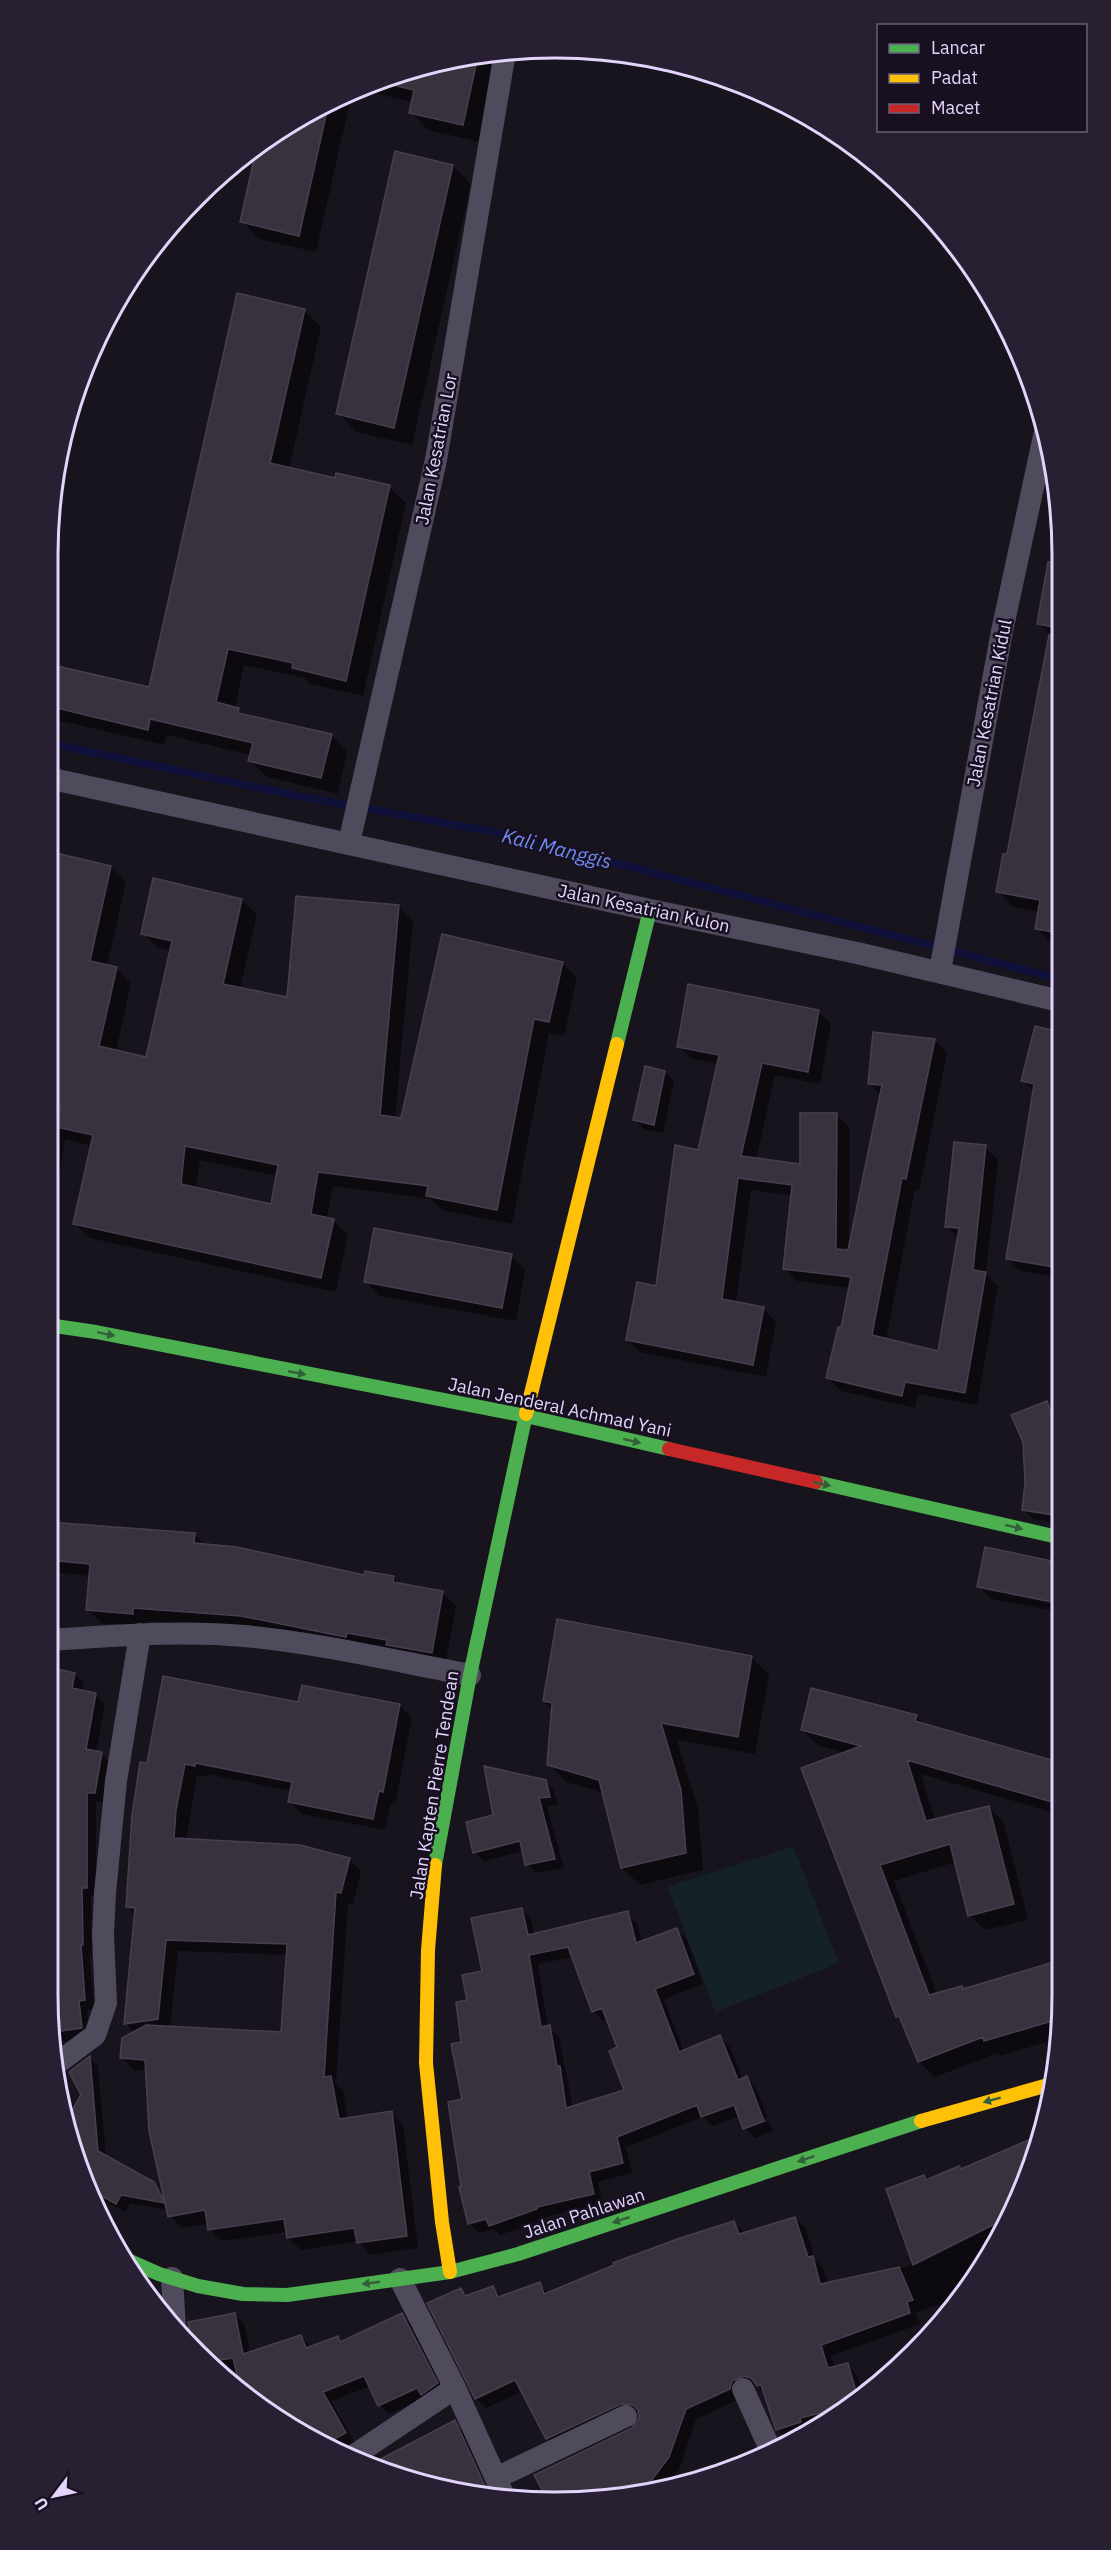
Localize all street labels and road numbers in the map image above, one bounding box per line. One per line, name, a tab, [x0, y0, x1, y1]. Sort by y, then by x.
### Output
street label: Jalan Kesatrian Lor	[410, 371, 462, 527]
street label: Jalan Kesatrian Kidul	[961, 617, 1017, 789]
street label: Jalan Kesatrian Kulon	[556, 879, 732, 937]
street label: Jalan Jenderal Achmad Yani	[446, 1372, 674, 1442]
street label: Jalan Kapten Pierre Tendean	[405, 1669, 463, 1901]
street label: Jalan Pahlawan	[520, 2183, 648, 2243]

